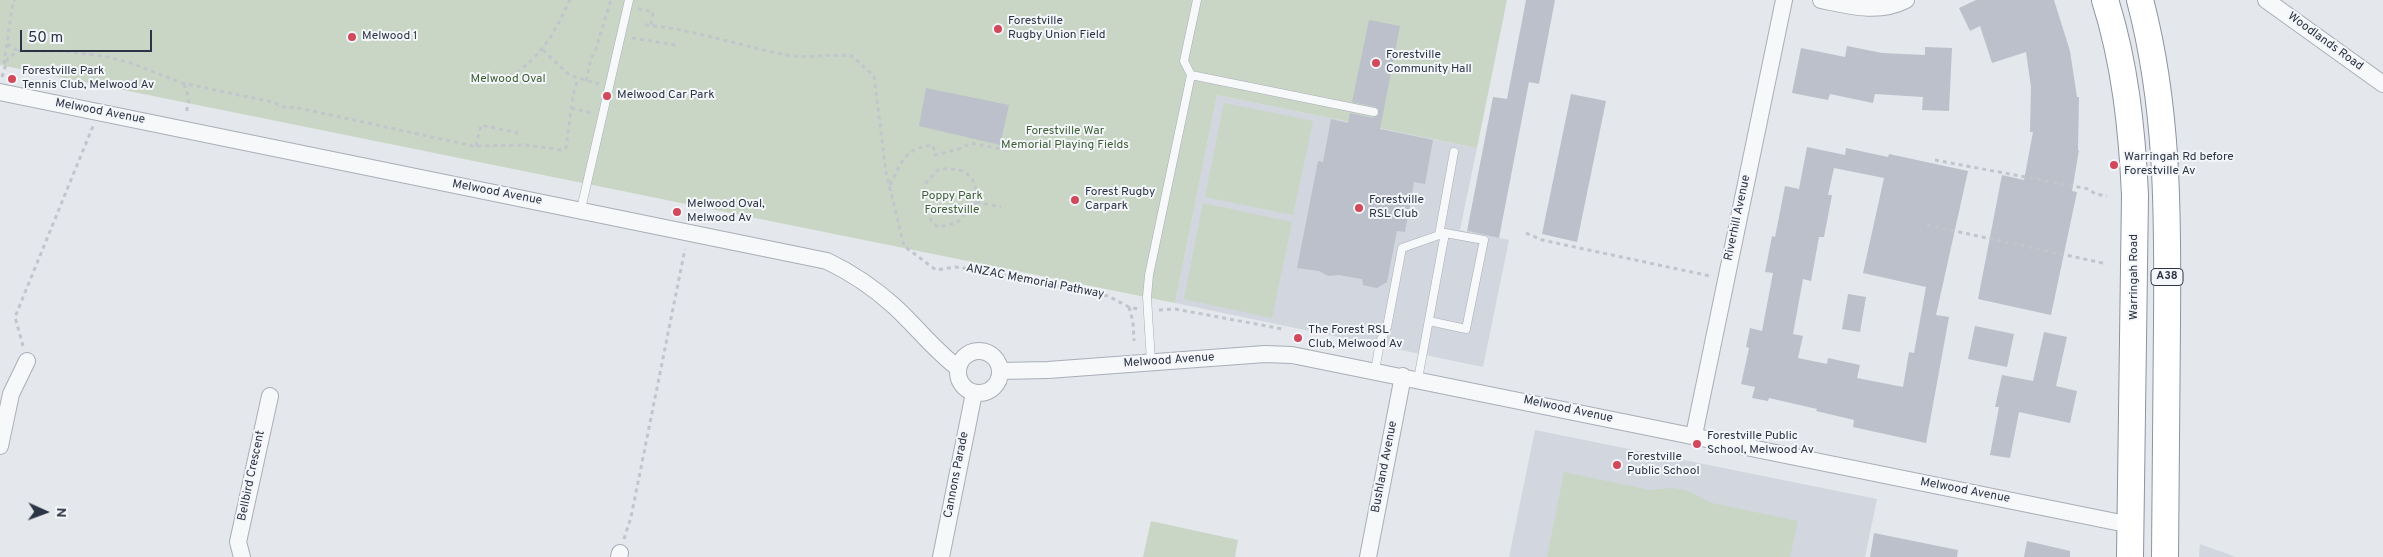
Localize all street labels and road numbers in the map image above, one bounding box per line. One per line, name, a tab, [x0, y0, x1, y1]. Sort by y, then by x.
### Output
street label: Woodlands Road	[2284, 10, 2366, 74]
street label: Melwood Avenue	[54, 96, 146, 128]
street label: Riverhill Avenue	[1722, 174, 1754, 262]
street label: Melwood Avenue	[451, 177, 543, 209]
street label: Warringah Road	[2128, 234, 2142, 320]
street label: ANZAC Memorial Pathway	[965, 262, 1105, 302]
road number: A38	[2151, 268, 2183, 286]
street label: Melwood Avenue	[1123, 351, 1215, 371]
street label: Melwood Avenue	[1522, 393, 1614, 427]
street label: Bushland Avenue	[1369, 420, 1401, 514]
street label: Bellbird Crescent	[235, 429, 269, 523]
street label: Cannons Parade	[942, 431, 972, 519]
street label: Melwood Avenue	[1919, 475, 2011, 507]

